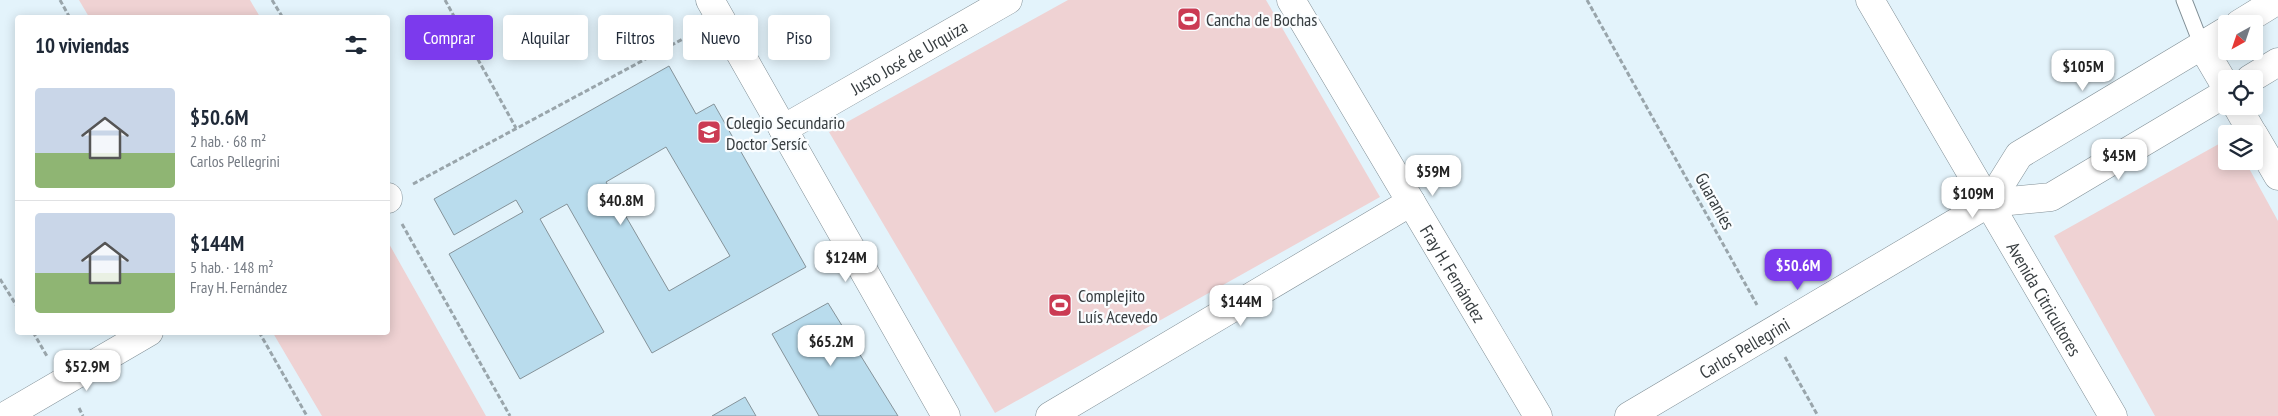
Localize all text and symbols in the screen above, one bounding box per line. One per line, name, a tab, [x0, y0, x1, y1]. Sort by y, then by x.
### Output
sports icon: Cancha de Bochas	[1176, 6, 1202, 32]
place label: Cancha de Bochas	[1206, 8, 1317, 31]
street label: Justo José de Urquiza	[845, 14, 971, 100]
chip: Comprar	[405, 15, 493, 60]
chip: Alquilar	[503, 15, 588, 60]
chip: Filtros	[598, 15, 673, 60]
chip: Nuevo	[683, 15, 758, 60]
chip: Piso	[768, 15, 830, 60]
north arrow	[2218, 15, 2262, 60]
map controls	[2218, 15, 2263, 170]
icon: filters	[342, 31, 370, 59]
text: 10 viviendas	[35, 32, 129, 59]
pin: $105M	[2048, 49, 2118, 92]
text: $105M	[2062, 56, 2104, 76]
button: locate	[2218, 70, 2263, 115]
text: $50.6M	[190, 104, 249, 131]
icon: home	[75, 108, 135, 168]
place label: Colegio Secundario Doctor Sersíc	[726, 111, 845, 155]
school or university icon: Colegio Secundario Doctor Sersíc	[696, 119, 722, 145]
button: layers	[2218, 125, 2263, 170]
text: 2 hab. · 68 m²	[190, 131, 266, 151]
pin: $45M	[2089, 138, 2149, 181]
text: $45M	[2102, 145, 2136, 165]
text: Carlos Pellegrini	[190, 151, 280, 171]
pin: $59M	[1403, 154, 1463, 197]
text: $59M	[1416, 161, 1450, 181]
street label: Guaraníes	[1690, 169, 1740, 233]
pin: $109M	[1938, 176, 2008, 219]
text: $109M	[1952, 183, 1994, 203]
pin: $40.8M	[580, 184, 662, 226]
text: $40.8M	[599, 190, 643, 210]
street label: Fray H. Fernández	[1415, 220, 1491, 326]
text: $144M	[190, 230, 244, 257]
icon: home	[75, 233, 135, 293]
street label: Avenida Citricultores	[2002, 237, 2087, 360]
pin: $124M	[811, 240, 881, 283]
text: $124M	[825, 247, 867, 267]
pin: $50.6M	[1757, 248, 1839, 291]
text: $50.6M	[1776, 255, 1820, 275]
text: 5 hab. · 148 m²	[190, 257, 274, 277]
text: Fray H. Fernández	[190, 277, 287, 297]
place label: Complejito Luís Acevedo	[1078, 284, 1158, 328]
pin: $144M	[1206, 284, 1276, 327]
text: $144M	[1220, 291, 1262, 311]
sports icon: Complejito Luís Acevedo	[1047, 292, 1073, 318]
street label: Carlos Pellegrini	[1695, 312, 1794, 383]
pin: $65.2M	[790, 324, 872, 367]
text: $65.2M	[809, 331, 853, 351]
pin: $52.9M	[46, 350, 128, 392]
text: $52.9M	[65, 356, 109, 376]

